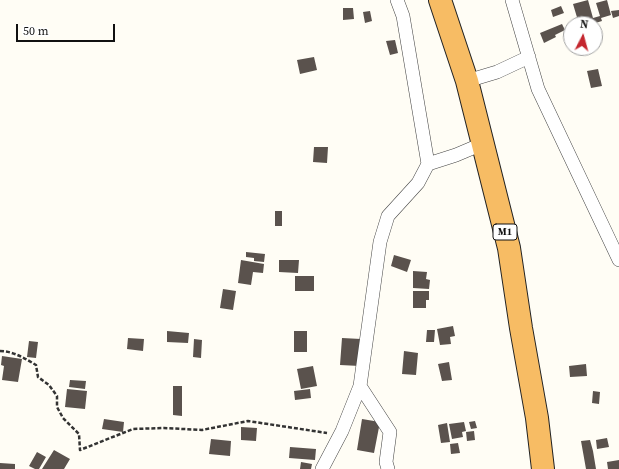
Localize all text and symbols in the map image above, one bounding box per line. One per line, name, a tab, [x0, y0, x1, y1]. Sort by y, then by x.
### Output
scale bar	[18, 16, 117, 42]
north arrow	[563, 16, 603, 56]
text: N	[579, 17, 589, 32]
text: 50 m	[23, 23, 49, 39]
road number: M1	[493, 224, 517, 240]

